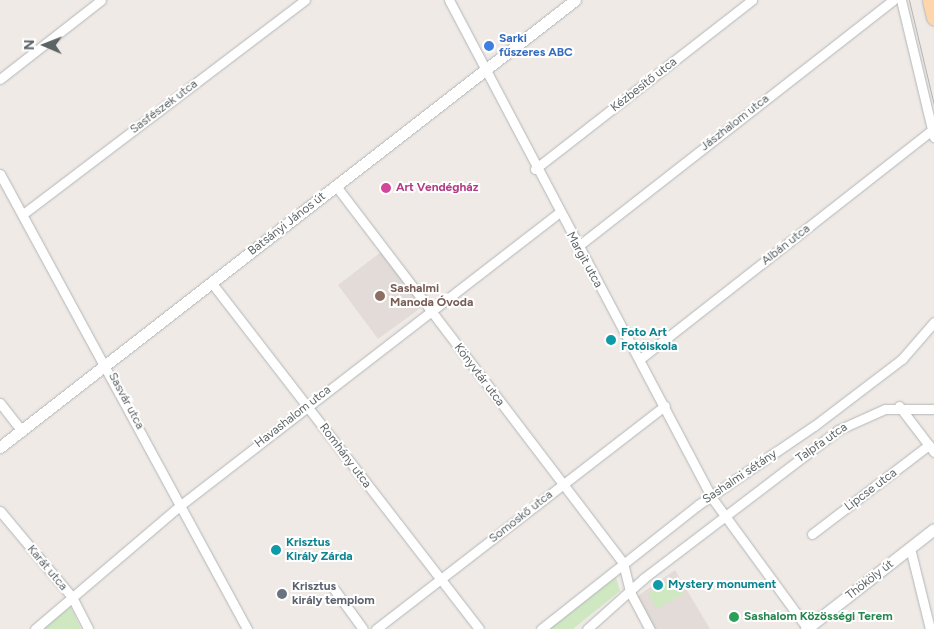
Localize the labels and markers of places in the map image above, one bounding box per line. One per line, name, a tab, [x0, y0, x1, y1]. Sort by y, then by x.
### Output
place label: Sarki fűszeres ABC	[499, 32, 573, 60]
marker: Sarki fűszeres ABC	[483, 40, 495, 52]
place label: Art Vendégház	[396, 181, 478, 195]
marker: Art Vendégház	[380, 182, 392, 194]
place label: Sashalmi Manoda Óvoda	[390, 282, 473, 310]
marker: Sashalmi Manoda Óvoda	[374, 290, 386, 302]
place label: Foto Art Fotóiskola	[621, 326, 677, 354]
marker: Foto Art Fotóiskola	[605, 334, 617, 346]
place label: Krisztus Király Zárda	[286, 536, 353, 564]
marker: Krisztus Király Zárda	[270, 544, 282, 556]
place label: Mystery monument	[668, 578, 776, 592]
marker: Mystery monument	[652, 579, 664, 591]
place label: Krisztus király templom	[292, 580, 375, 608]
marker: Krisztus király templom	[276, 588, 288, 600]
place label: Sashalom Közösségi Terem	[744, 610, 893, 624]
marker: Sashalom Közösségi Terem	[728, 611, 740, 623]

